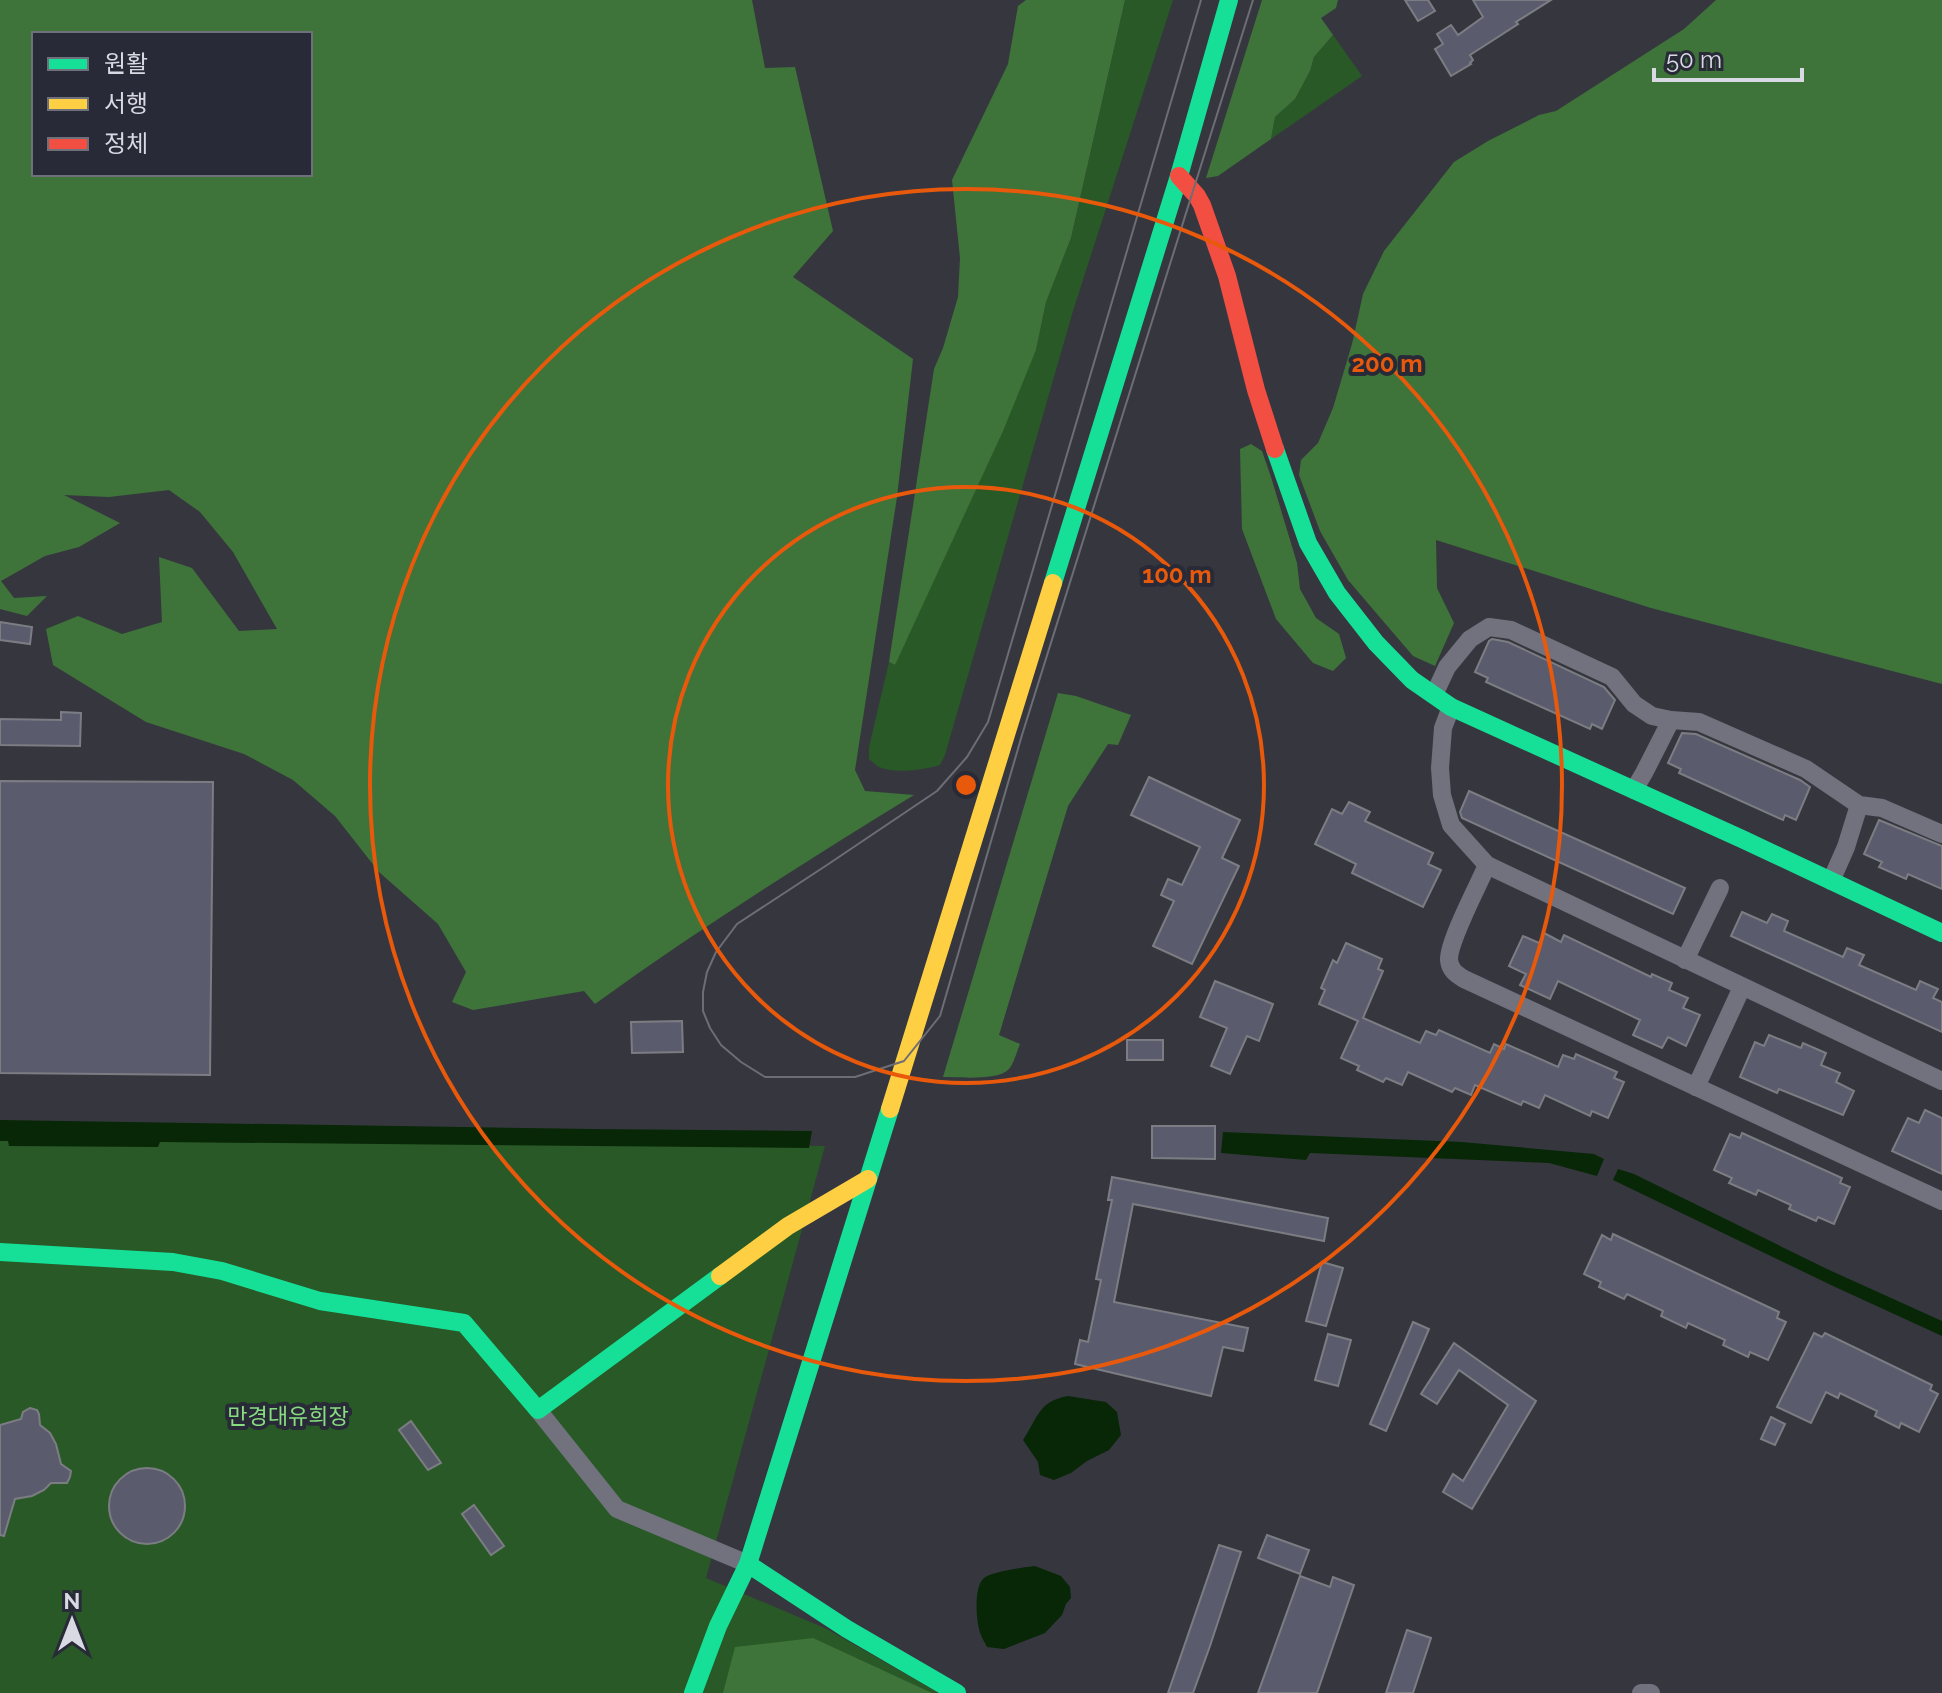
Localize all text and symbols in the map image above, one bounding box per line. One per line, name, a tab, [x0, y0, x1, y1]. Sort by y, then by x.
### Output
legend	[32, 32, 312, 176]
scale bar	[1654, 32, 1802, 82]
text: 50 m	[1666, 45, 1722, 74]
text: 원활	[104, 49, 148, 78]
text: 서행	[104, 89, 148, 118]
text: 정체	[104, 129, 148, 158]
text: 200 m	[1351, 349, 1423, 378]
text: 100 m	[1142, 560, 1212, 589]
centre of rings	[952, 771, 980, 799]
park label: 만경대유희장	[227, 1403, 349, 1429]
north arrow	[32, 1581, 112, 1661]
text: N	[64, 1588, 80, 1614]

